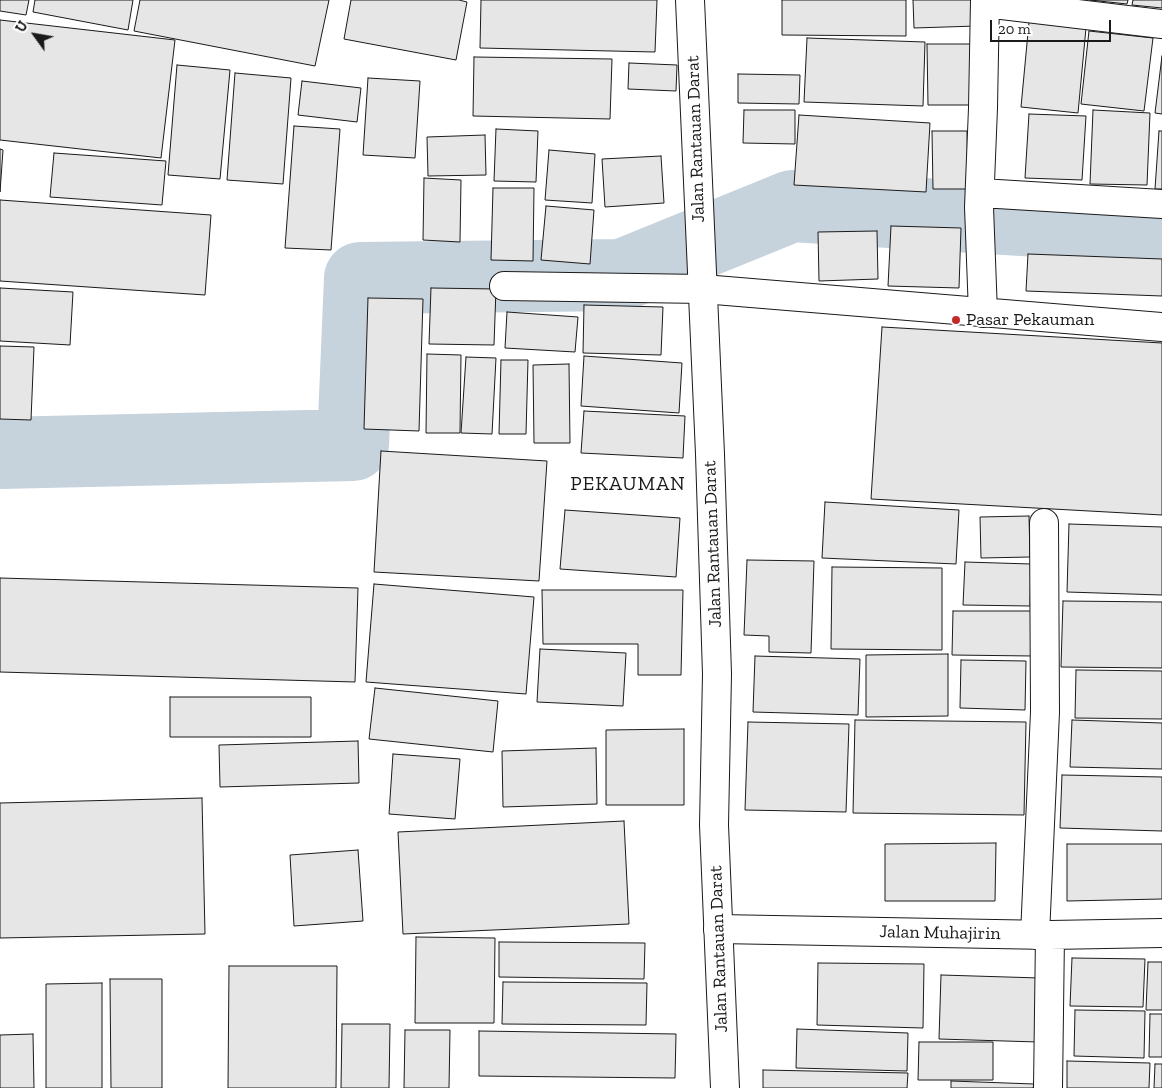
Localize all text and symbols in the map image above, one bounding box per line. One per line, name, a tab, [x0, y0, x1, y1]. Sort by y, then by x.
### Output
north arrow	[10, 10, 60, 60]
scale bar	[992, 10, 1113, 42]
text: U	[12, 18, 32, 36]
text: 20 m	[998, 20, 1031, 38]
street label: Jalan Rantauan Darat	[682, 55, 710, 223]
place label: Pasar Pekauman	[966, 309, 1094, 331]
marker: Pasar Pekauman	[950, 314, 962, 326]
street label: Jalan Rantauan Darat	[699, 460, 727, 628]
district label: PEKAUMAN	[569, 472, 687, 496]
street label: Jalan Rantauan Darat	[705, 865, 733, 1033]
street label: Jalan Muhajirin	[879, 921, 1001, 945]

